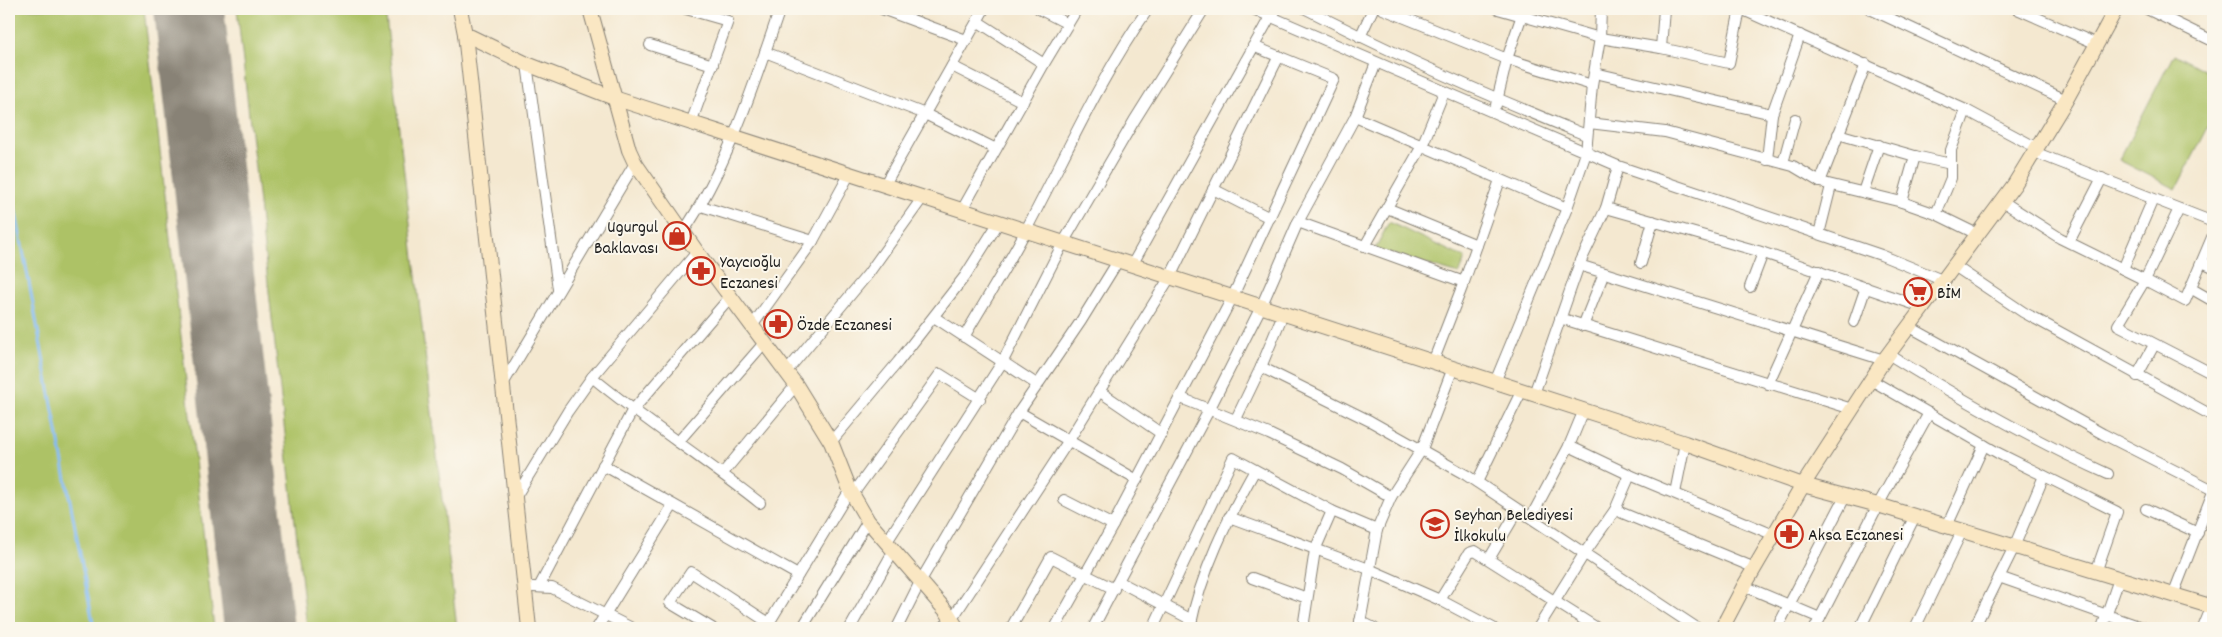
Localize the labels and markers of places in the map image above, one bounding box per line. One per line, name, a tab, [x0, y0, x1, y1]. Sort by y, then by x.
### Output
place label: Ugurgul Baklavası	[594, 216, 659, 262]
shop icon: Ugurgul Baklavası	[662, 221, 692, 251]
place label: Yaycıoğlu Eczanesi	[720, 251, 781, 297]
pharmacy icon: Yaycıoğlu Eczanesi	[686, 256, 716, 286]
supermarket icon: BİM	[1903, 277, 1933, 307]
place label: BİM	[1937, 282, 1961, 307]
pharmacy icon: Özde Eczanesi	[763, 309, 793, 339]
place label: Özde Eczanesi	[797, 314, 892, 339]
place label: Seyhan Belediyesi İlkokulu	[1454, 504, 1573, 550]
school or university icon: Seyhan Belediyesi İlkokulu	[1420, 509, 1450, 539]
pharmacy icon: Aksa Eczanesi	[1774, 519, 1804, 549]
place label: Aksa Eczanesi	[1808, 524, 1903, 549]

